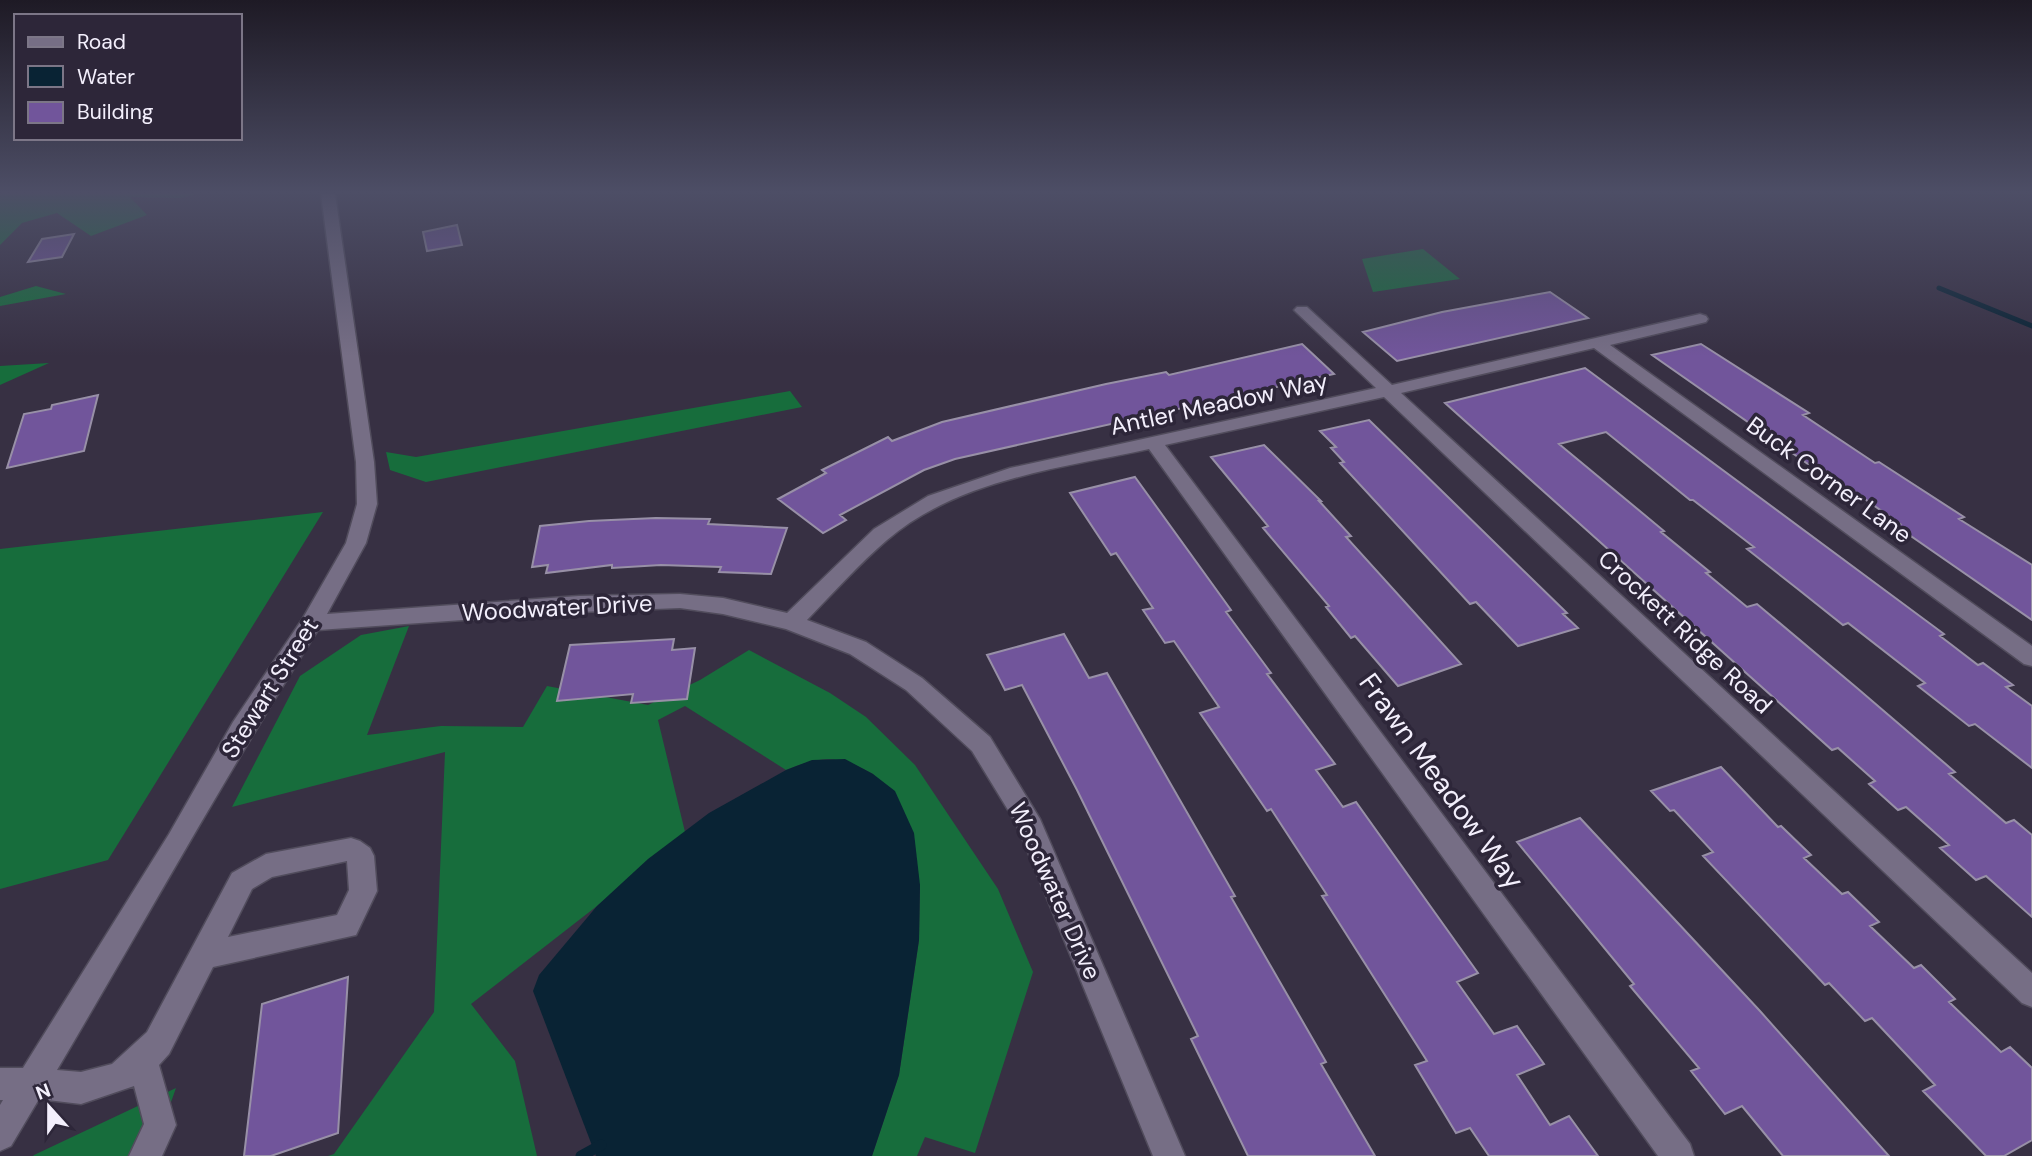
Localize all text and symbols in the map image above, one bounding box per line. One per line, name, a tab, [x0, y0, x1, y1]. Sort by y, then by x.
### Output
legend	[14, 14, 242, 140]
text: Road	[77, 28, 126, 56]
text: Water	[77, 63, 135, 91]
text: Building	[77, 98, 154, 126]
street label: Antler Meadow Way	[1107, 365, 1331, 442]
street label: Buck Corner Lane	[1741, 409, 1918, 550]
street label: Crockett Ridge Road	[1592, 543, 1779, 720]
street label: Woodwater Drive	[461, 587, 653, 628]
street label: Stewart Street	[214, 612, 325, 764]
street label: Frawn Meadow Way	[1351, 666, 1533, 897]
street label: Woodwater Drive	[1002, 797, 1108, 984]
north arrow	[14, 1072, 84, 1142]
text: N	[32, 1077, 54, 1106]

